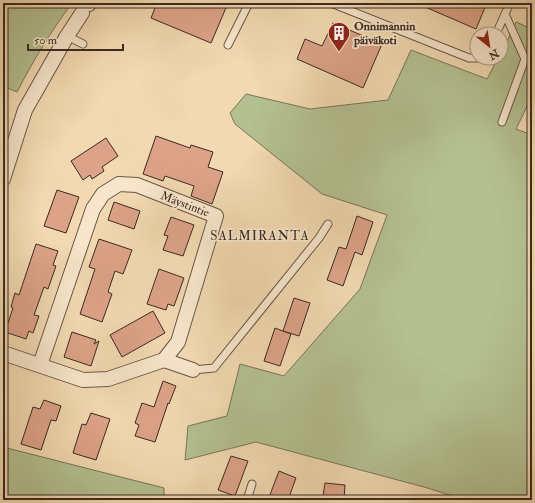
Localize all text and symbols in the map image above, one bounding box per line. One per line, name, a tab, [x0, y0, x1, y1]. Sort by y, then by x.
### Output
place label: Onnimannin päiväkoti	[353, 19, 416, 48]
building icon: Onnimannin päiväkoti	[326, 20, 352, 53]
scale bar	[28, 26, 123, 52]
north arrow	[469, 26, 509, 66]
text: 50 m	[34, 33, 58, 48]
text: N	[485, 46, 502, 63]
street label: Mäystintie	[158, 188, 211, 221]
district label: SALMIRANTA	[210, 228, 310, 244]

